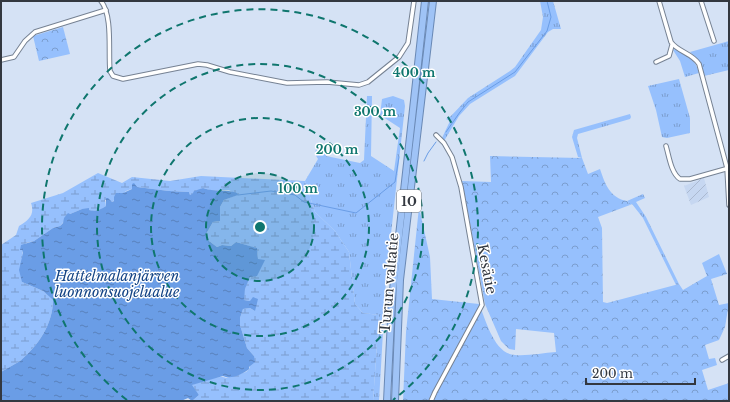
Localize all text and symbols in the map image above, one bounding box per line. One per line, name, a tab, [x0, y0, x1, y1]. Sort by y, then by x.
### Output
text: 400 m	[393, 65, 436, 80]
text: 300 m	[354, 104, 397, 119]
text: 200 m	[316, 142, 359, 157]
text: 100 m	[278, 181, 319, 196]
road number: 10	[397, 190, 421, 212]
centre of rings	[253, 220, 267, 234]
street label: Turun valtatie	[376, 232, 402, 334]
street label: Kesätie	[473, 242, 501, 296]
park label: Hattelmalanjärven luonnonsuojelualue	[54, 267, 180, 301]
scale bar	[586, 360, 695, 386]
text: 200 m	[592, 366, 633, 381]

